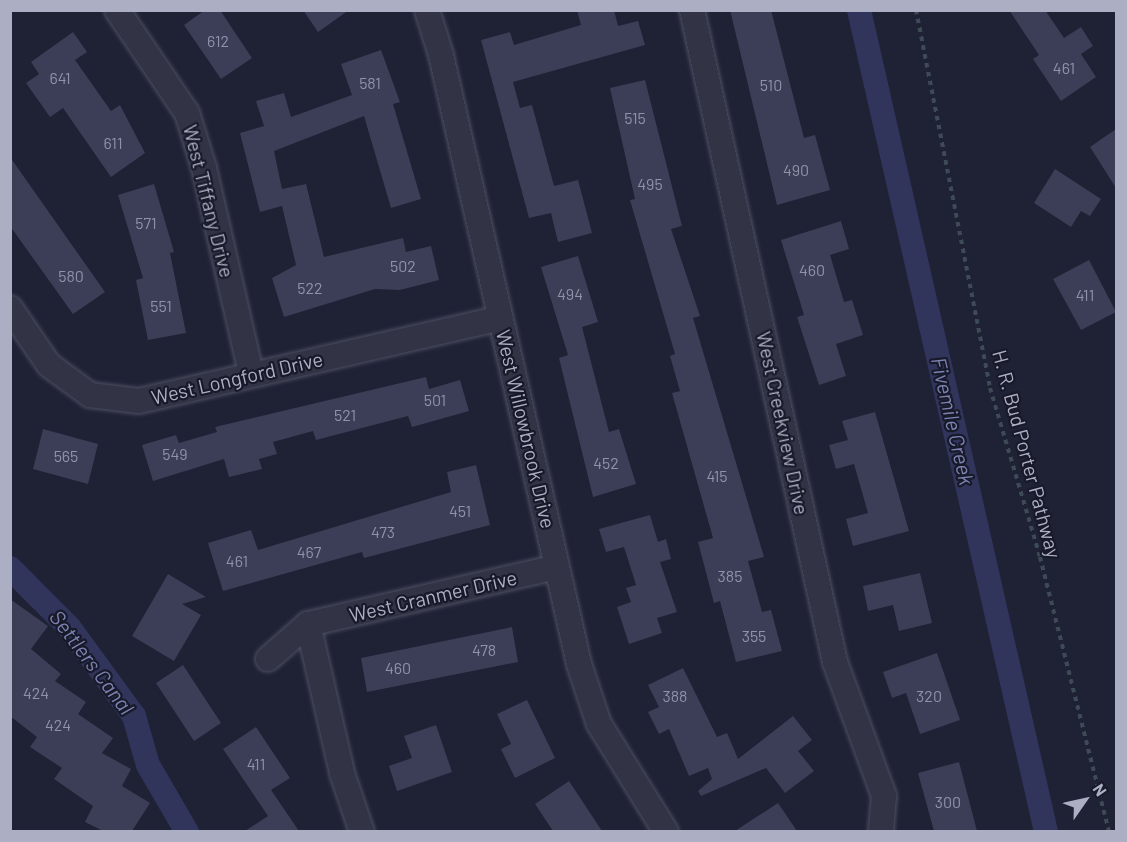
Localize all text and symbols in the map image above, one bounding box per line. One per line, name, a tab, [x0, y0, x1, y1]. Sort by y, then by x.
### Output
house number: 612	[207, 31, 229, 51]
house number: 461	[1053, 58, 1075, 78]
house number: 641	[49, 68, 71, 88]
house number: 581	[359, 73, 381, 93]
house number: 510	[760, 75, 782, 95]
house number: 515	[624, 108, 646, 128]
street label: West Tiffany Drive	[178, 122, 240, 280]
house number: 611	[103, 133, 123, 153]
house number: 490	[783, 160, 809, 180]
house number: 495	[637, 174, 663, 194]
house number: 571	[135, 213, 157, 233]
house number: 502	[390, 256, 416, 276]
house number: 460	[799, 260, 825, 280]
house number: 580	[58, 266, 84, 286]
house number: 522	[297, 278, 323, 298]
house number: 494	[557, 284, 583, 304]
house number: 411	[1076, 285, 1094, 305]
house number: 551	[150, 296, 172, 316]
street label: West Willowbrook Drive	[491, 327, 561, 531]
street label: West Creekview Drive	[752, 329, 814, 517]
street label: West Longford Drive	[149, 347, 325, 409]
street label: H. R. Bud Porter Pathway	[988, 347, 1066, 561]
water label: Fivemile Creek	[926, 355, 980, 487]
house number: 501	[424, 390, 446, 410]
house number: 521	[334, 405, 356, 425]
house number: 549	[162, 444, 188, 464]
house number: 565	[54, 446, 78, 466]
house number: 452	[593, 453, 619, 473]
house number: 415	[706, 466, 728, 486]
house number: 451	[449, 501, 471, 521]
house number: 473	[371, 522, 395, 542]
house number: 467	[297, 542, 321, 562]
house number: 461	[226, 551, 248, 571]
street label: West Cranmer Drive	[347, 565, 519, 627]
house number: 385	[718, 566, 742, 586]
water label: Settlers Canal	[45, 605, 139, 719]
house number: 355	[742, 626, 766, 646]
house number: 478	[472, 640, 496, 660]
house number: 460	[385, 658, 411, 678]
house number: 424	[23, 683, 49, 703]
house number: 388	[663, 686, 687, 706]
house number: 320	[916, 686, 942, 706]
house number: 424	[45, 715, 71, 735]
house number: 411	[247, 754, 265, 774]
north arrow	[1055, 770, 1115, 830]
text: N	[1089, 780, 1111, 799]
house number: 300	[935, 792, 961, 812]

